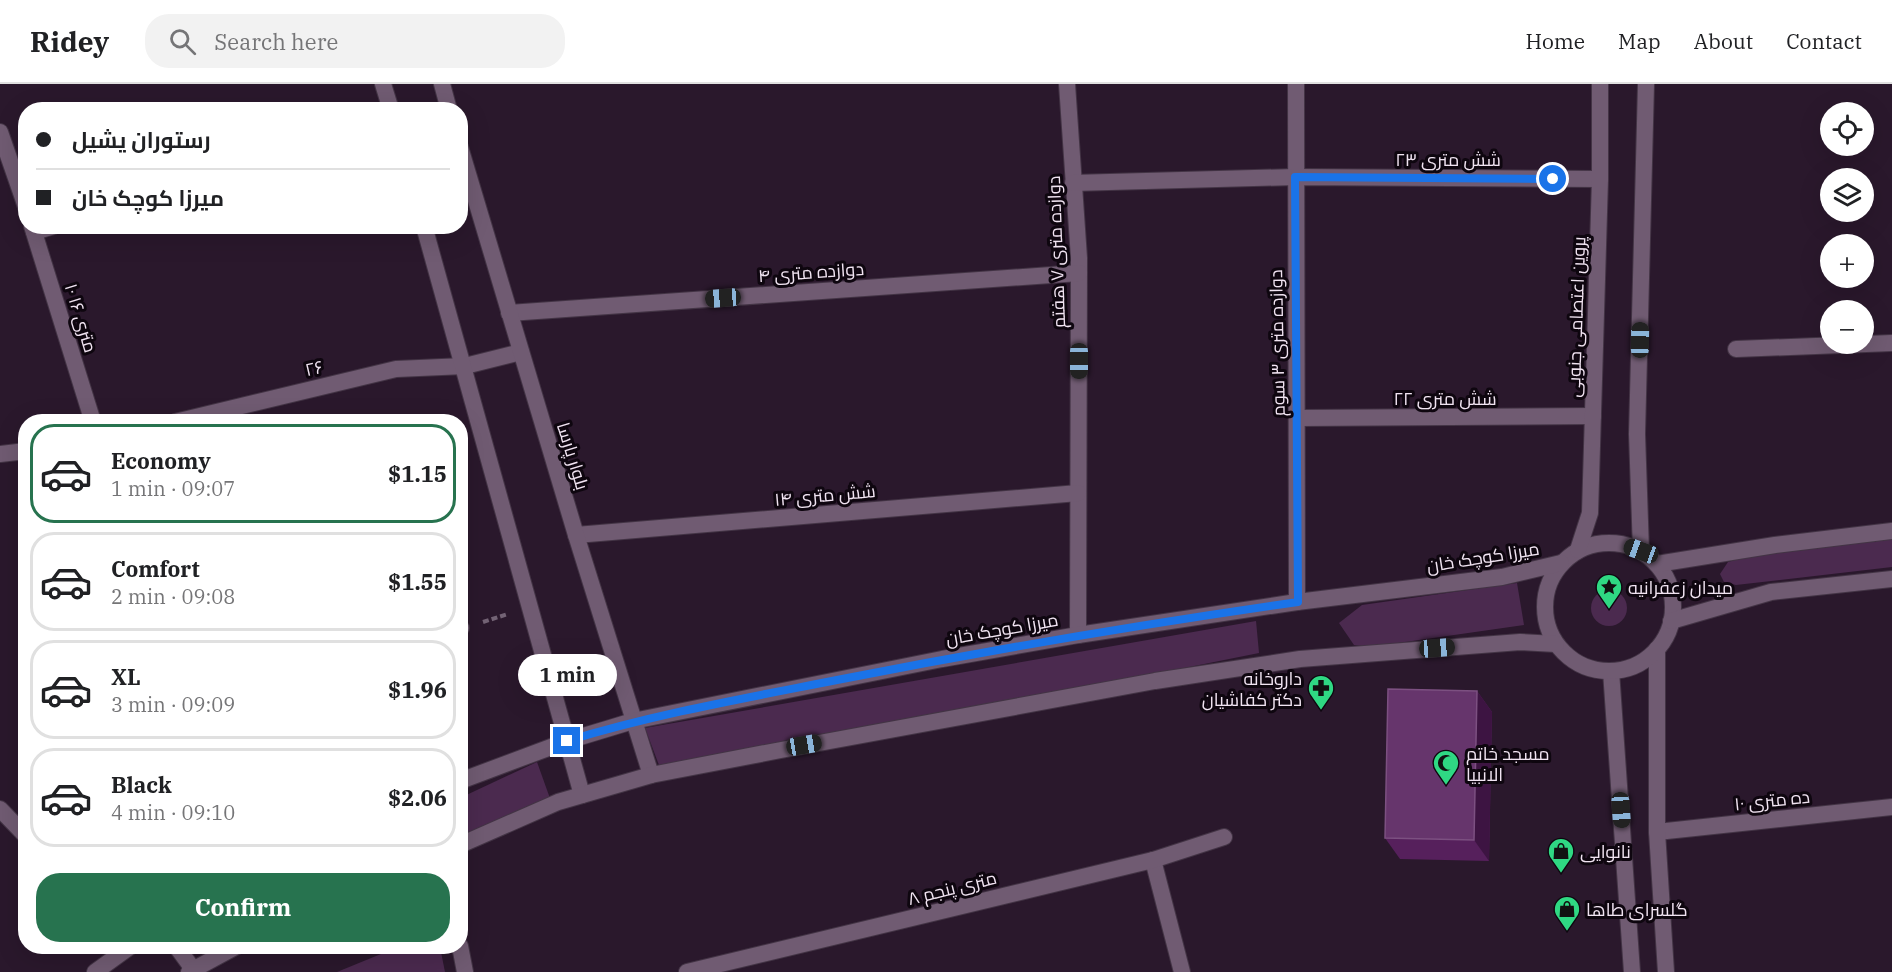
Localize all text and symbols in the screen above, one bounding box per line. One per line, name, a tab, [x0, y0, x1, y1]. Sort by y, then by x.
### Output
search box	[145, 14, 565, 68]
text: Ridey	[30, 23, 109, 60]
icon: search	[166, 25, 199, 58]
text: Search here	[214, 27, 338, 56]
text: Home	[1525, 27, 1585, 55]
text: Map	[1618, 27, 1661, 55]
text: About	[1694, 27, 1753, 55]
text: Contact	[1786, 27, 1862, 55]
map controls	[1820, 102, 1874, 354]
button: locate	[1820, 102, 1874, 156]
text: رستوران یشیل	[72, 125, 211, 154]
street label: شش متری ۲۳	[1395, 148, 1501, 171]
route start	[1539, 165, 1566, 192]
button: layers	[1820, 168, 1874, 222]
street label: دوازده متری ۷ هفتم	[1042, 175, 1071, 329]
text: میرزا کوچک خان	[72, 183, 224, 212]
button: +	[1820, 234, 1874, 288]
street label: پروین اعتصامی جنوبی	[1562, 236, 1591, 398]
street label: دوازده متری ۴	[757, 257, 865, 287]
street label: دوازده متری ۳ سوم	[1264, 269, 1291, 417]
street label: ۱۰ متری ۱۶	[60, 281, 102, 355]
car	[704, 288, 742, 308]
button: −	[1820, 300, 1874, 354]
car	[1631, 322, 1649, 358]
car	[1070, 343, 1088, 379]
street label: ۲۶	[303, 355, 325, 381]
street label: شش متری ۲۲	[1393, 387, 1497, 410]
street label: بلوار پارسا	[551, 419, 594, 493]
text: Economy	[111, 446, 211, 475]
icon: car	[39, 447, 93, 501]
text: $1.15	[388, 459, 447, 488]
text: 1 min · 09:07	[111, 475, 235, 502]
street label: شش متری ۱۴	[773, 479, 877, 511]
car	[1621, 536, 1661, 566]
street label: میرزا کوچک خان	[1425, 537, 1541, 578]
text: Comfort	[111, 554, 200, 583]
icon: car	[39, 555, 93, 609]
text: $1.55	[388, 567, 447, 596]
place icon: میدان زعفرانیه	[1594, 572, 1624, 610]
place label: میدان زعفرانیه	[1628, 576, 1733, 599]
text: 2 min · 09:08	[111, 583, 235, 610]
street label: میرزا کوچک خان	[944, 608, 1060, 651]
car	[1418, 638, 1456, 658]
callout: 1 min	[518, 654, 616, 696]
text: 1 min	[540, 661, 596, 688]
text: XL	[111, 662, 141, 691]
icon: car	[39, 663, 93, 717]
place label: داروخانه دکتر کفاشیان	[1202, 667, 1302, 711]
pharmacy icon: داروخانه دکتر کفاشیان	[1306, 673, 1336, 711]
text: $1.96	[388, 675, 447, 704]
text: 3 min · 09:09	[111, 691, 235, 718]
route end	[553, 727, 580, 754]
car	[785, 733, 823, 757]
place label: مسجد خاتم الانبیا	[1466, 742, 1550, 786]
mosque icon: مسجد خاتم الانبیا	[1431, 748, 1461, 786]
text: Black	[111, 770, 172, 799]
icon: car	[39, 771, 93, 825]
text: $2.06	[388, 783, 447, 812]
street label: ده متری ۱۰	[1733, 785, 1811, 815]
car	[1611, 791, 1631, 829]
text: 4 min · 09:10	[111, 799, 235, 826]
shop icon: نانوایی	[1546, 836, 1576, 874]
place label: نانوایی	[1580, 840, 1631, 863]
street label: ۸ متری پنجم	[905, 866, 999, 911]
button: Confirm	[36, 873, 450, 942]
shop icon: گلسرای طاها	[1552, 894, 1582, 932]
place label: گلسرای طاها	[1586, 898, 1688, 921]

